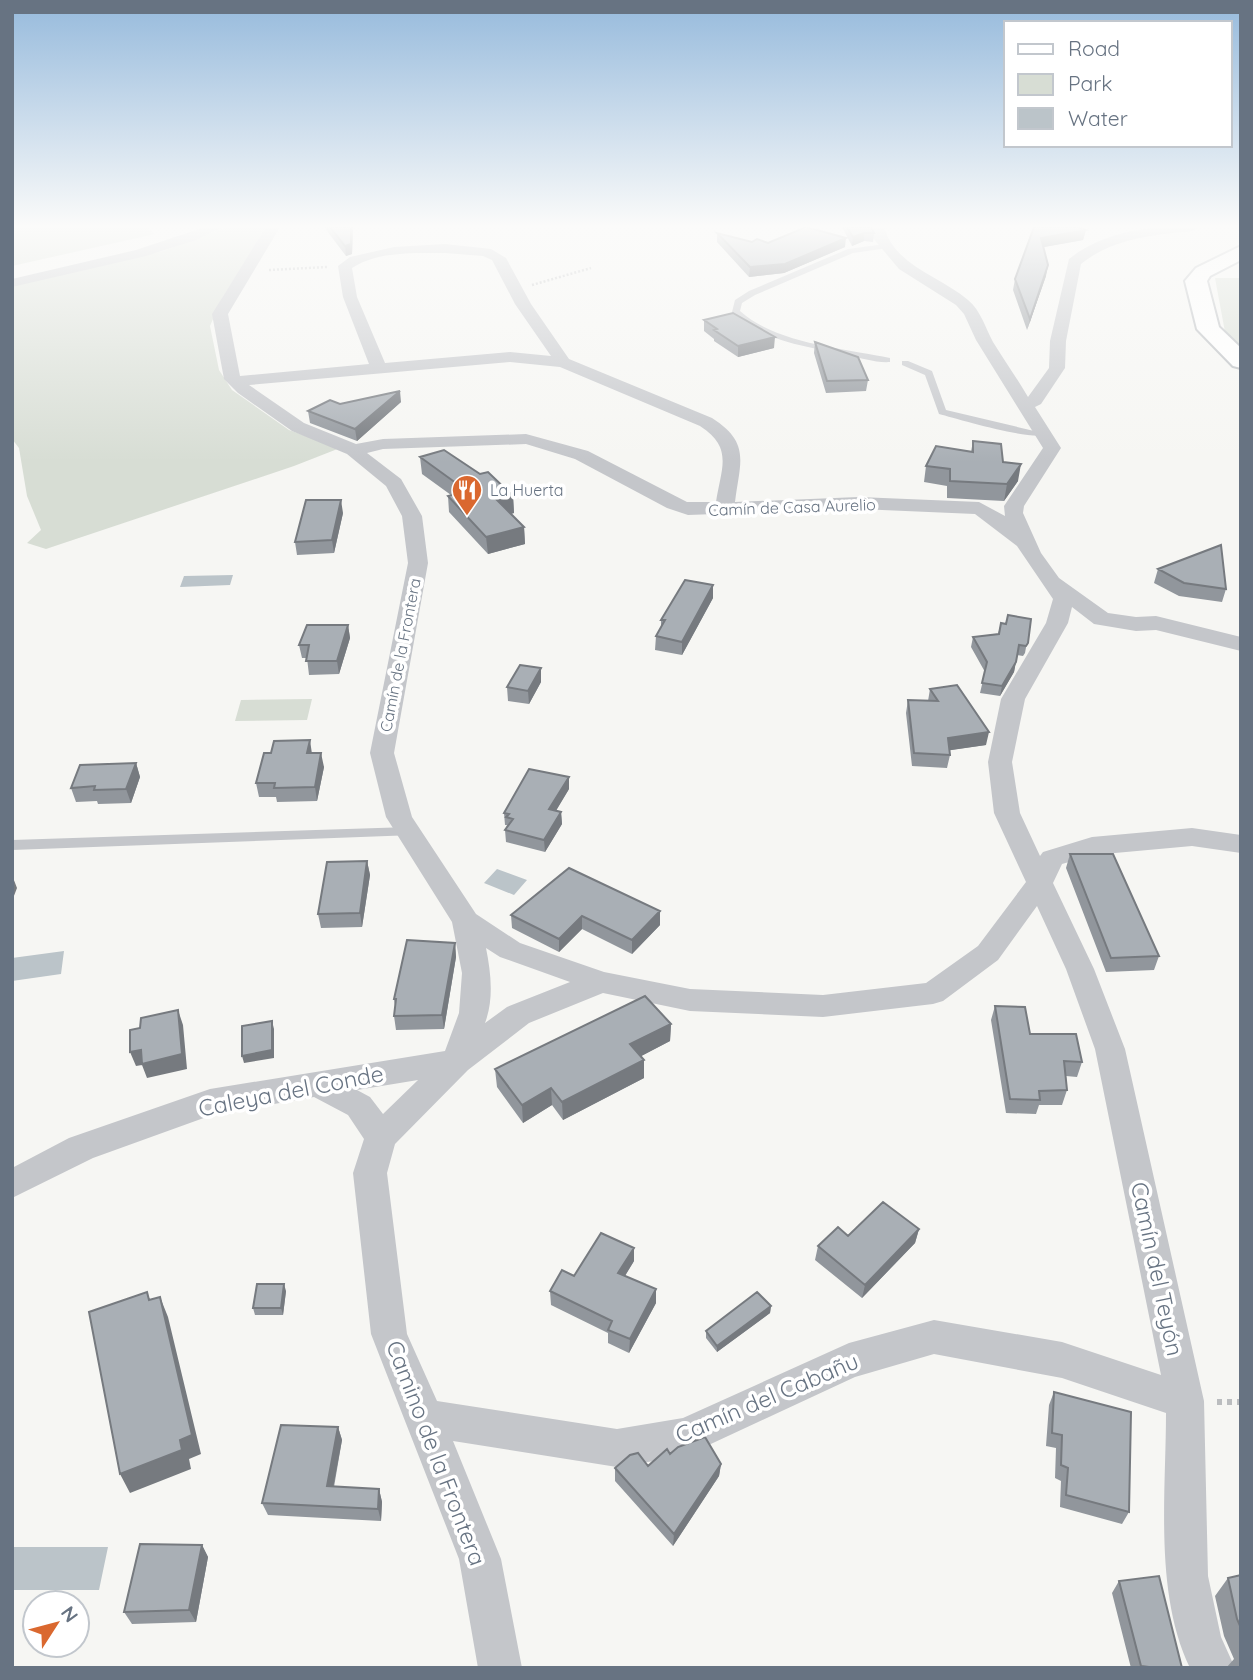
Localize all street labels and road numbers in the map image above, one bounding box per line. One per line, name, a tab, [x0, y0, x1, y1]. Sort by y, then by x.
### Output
street label: Camín de Casa Aurelio	[708, 494, 876, 520]
street label: Camín de la Frontera	[375, 576, 425, 734]
street label: Caleya del Conde	[196, 1058, 386, 1123]
street label: Camín del Teyón	[1125, 1179, 1190, 1359]
street label: Camino de la Frontera	[380, 1336, 493, 1569]
street label: Camín del Cabañu	[671, 1346, 863, 1449]

